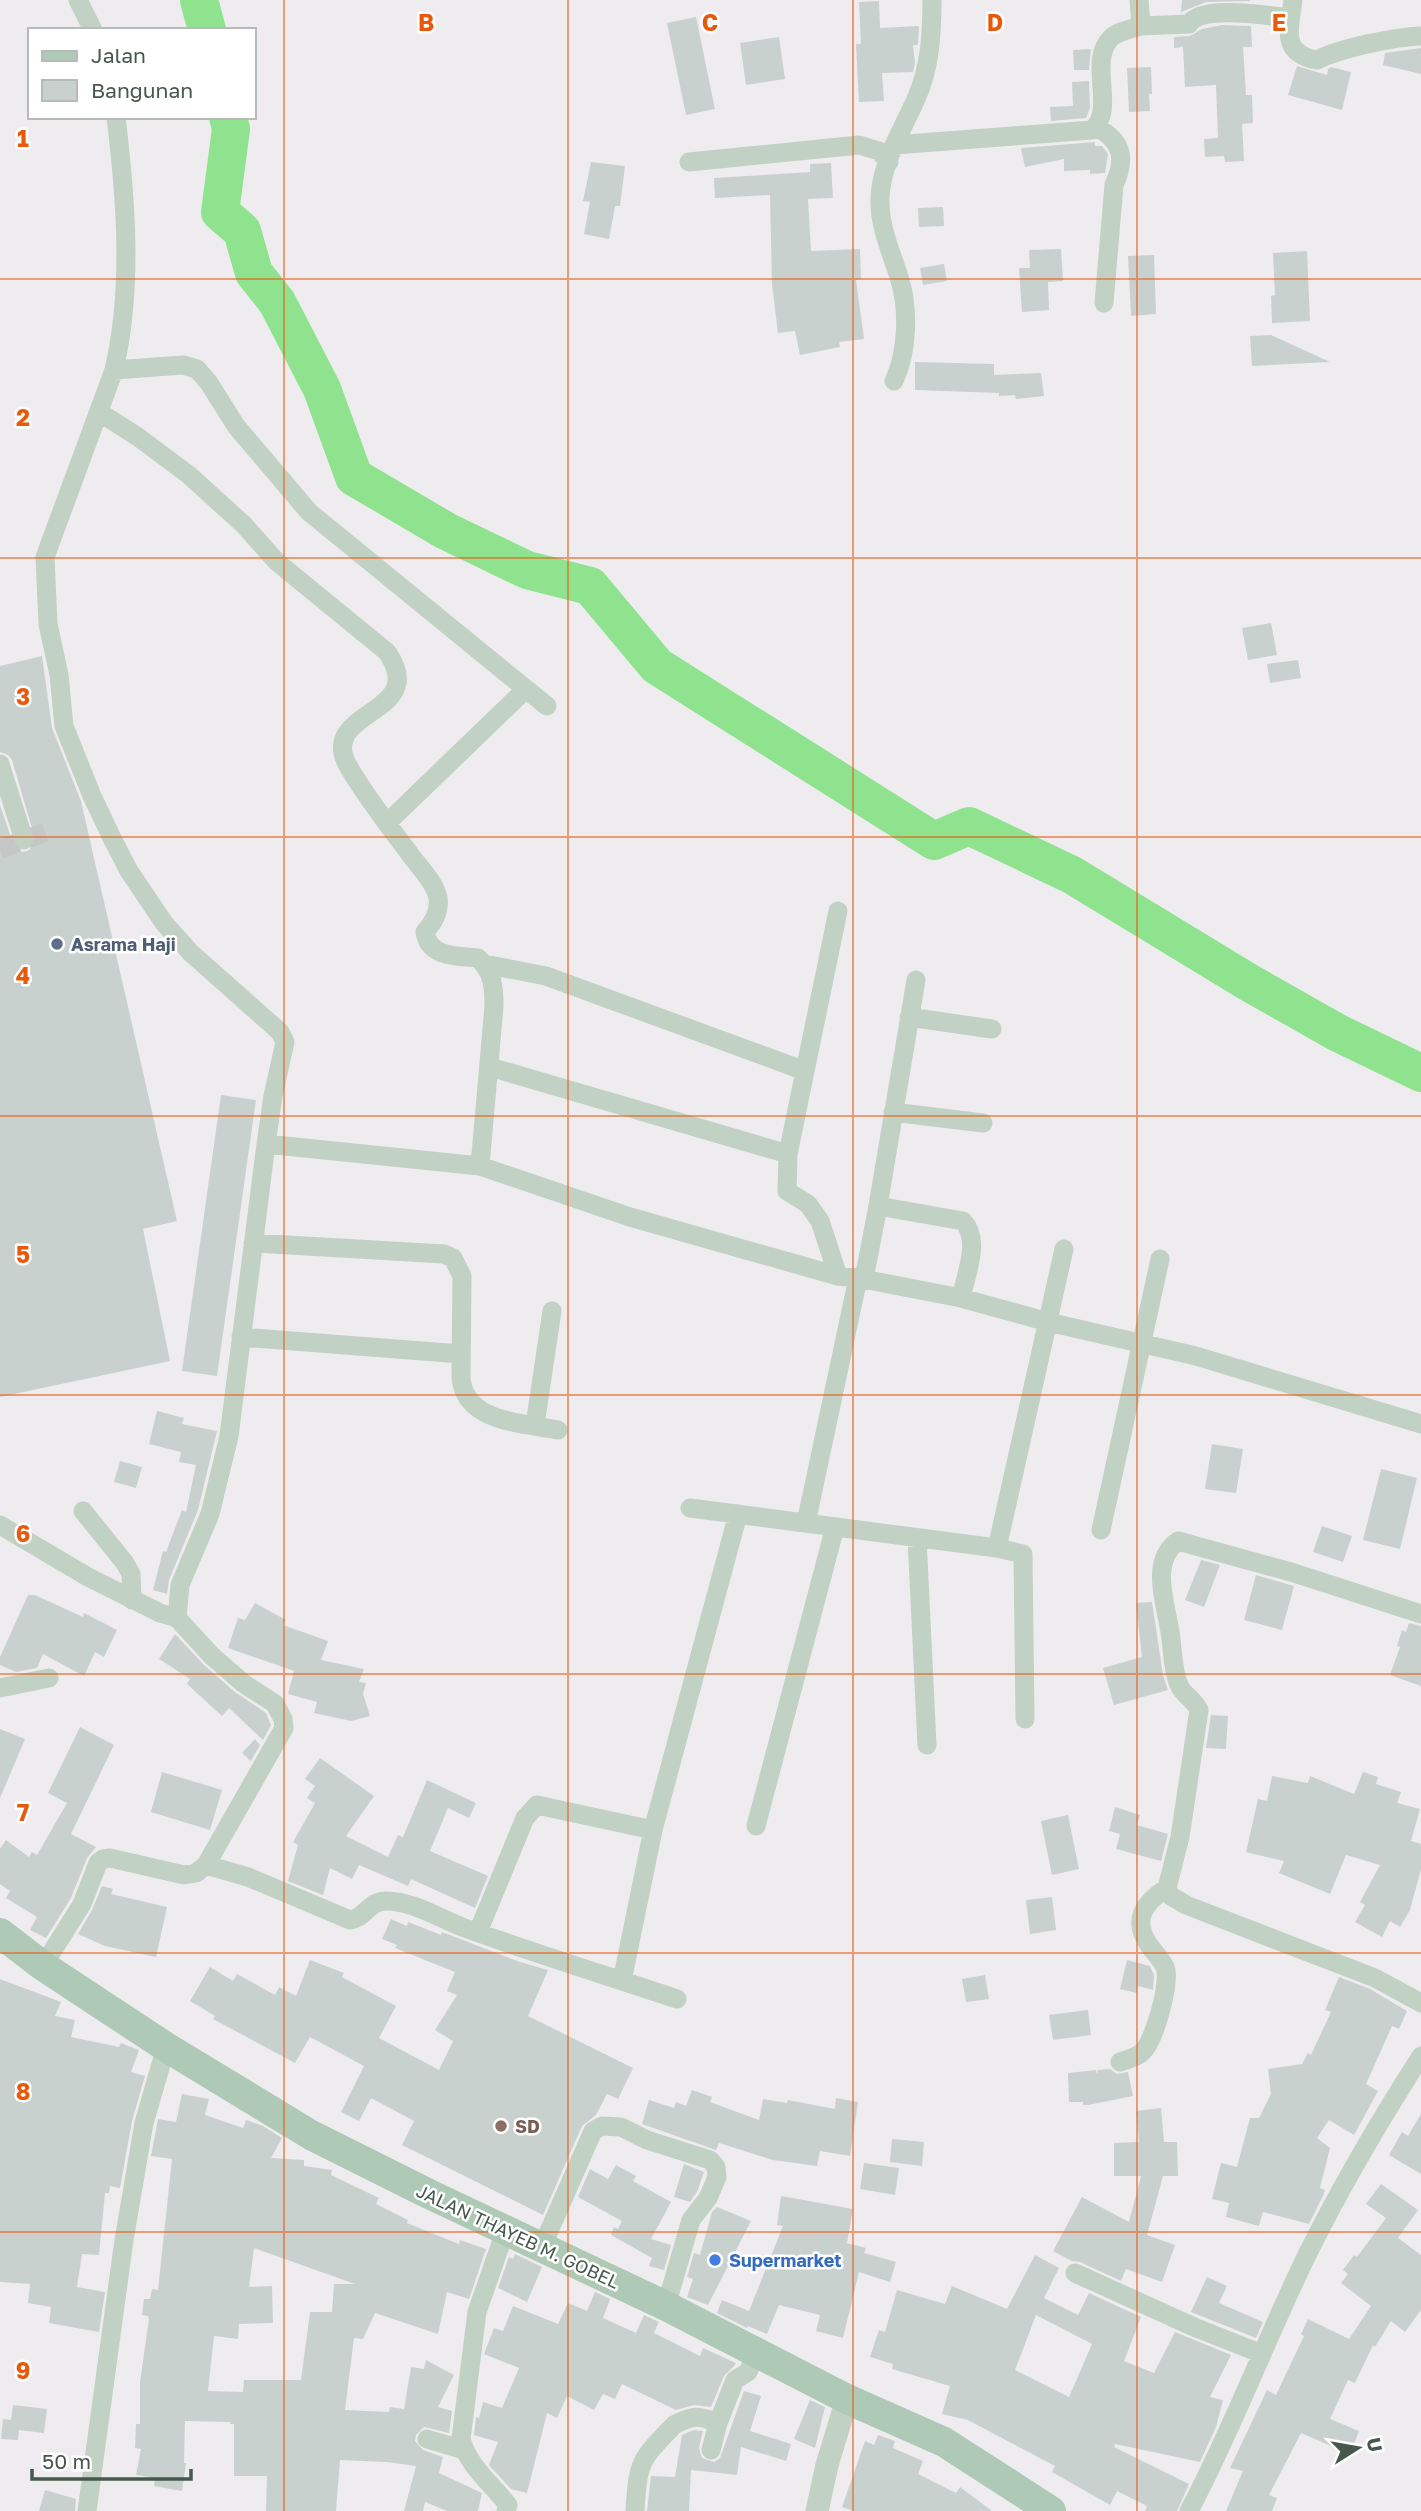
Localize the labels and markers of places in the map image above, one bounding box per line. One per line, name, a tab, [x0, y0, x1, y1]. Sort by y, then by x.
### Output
place label: Asrama Haji	[71, 933, 176, 955]
marker: Asrama Haji	[49, 936, 65, 952]
place label: SD	[515, 2115, 540, 2137]
marker: SD	[493, 2118, 509, 2134]
place label: Supermarket	[729, 2249, 842, 2271]
marker: Supermarket	[707, 2252, 723, 2268]

